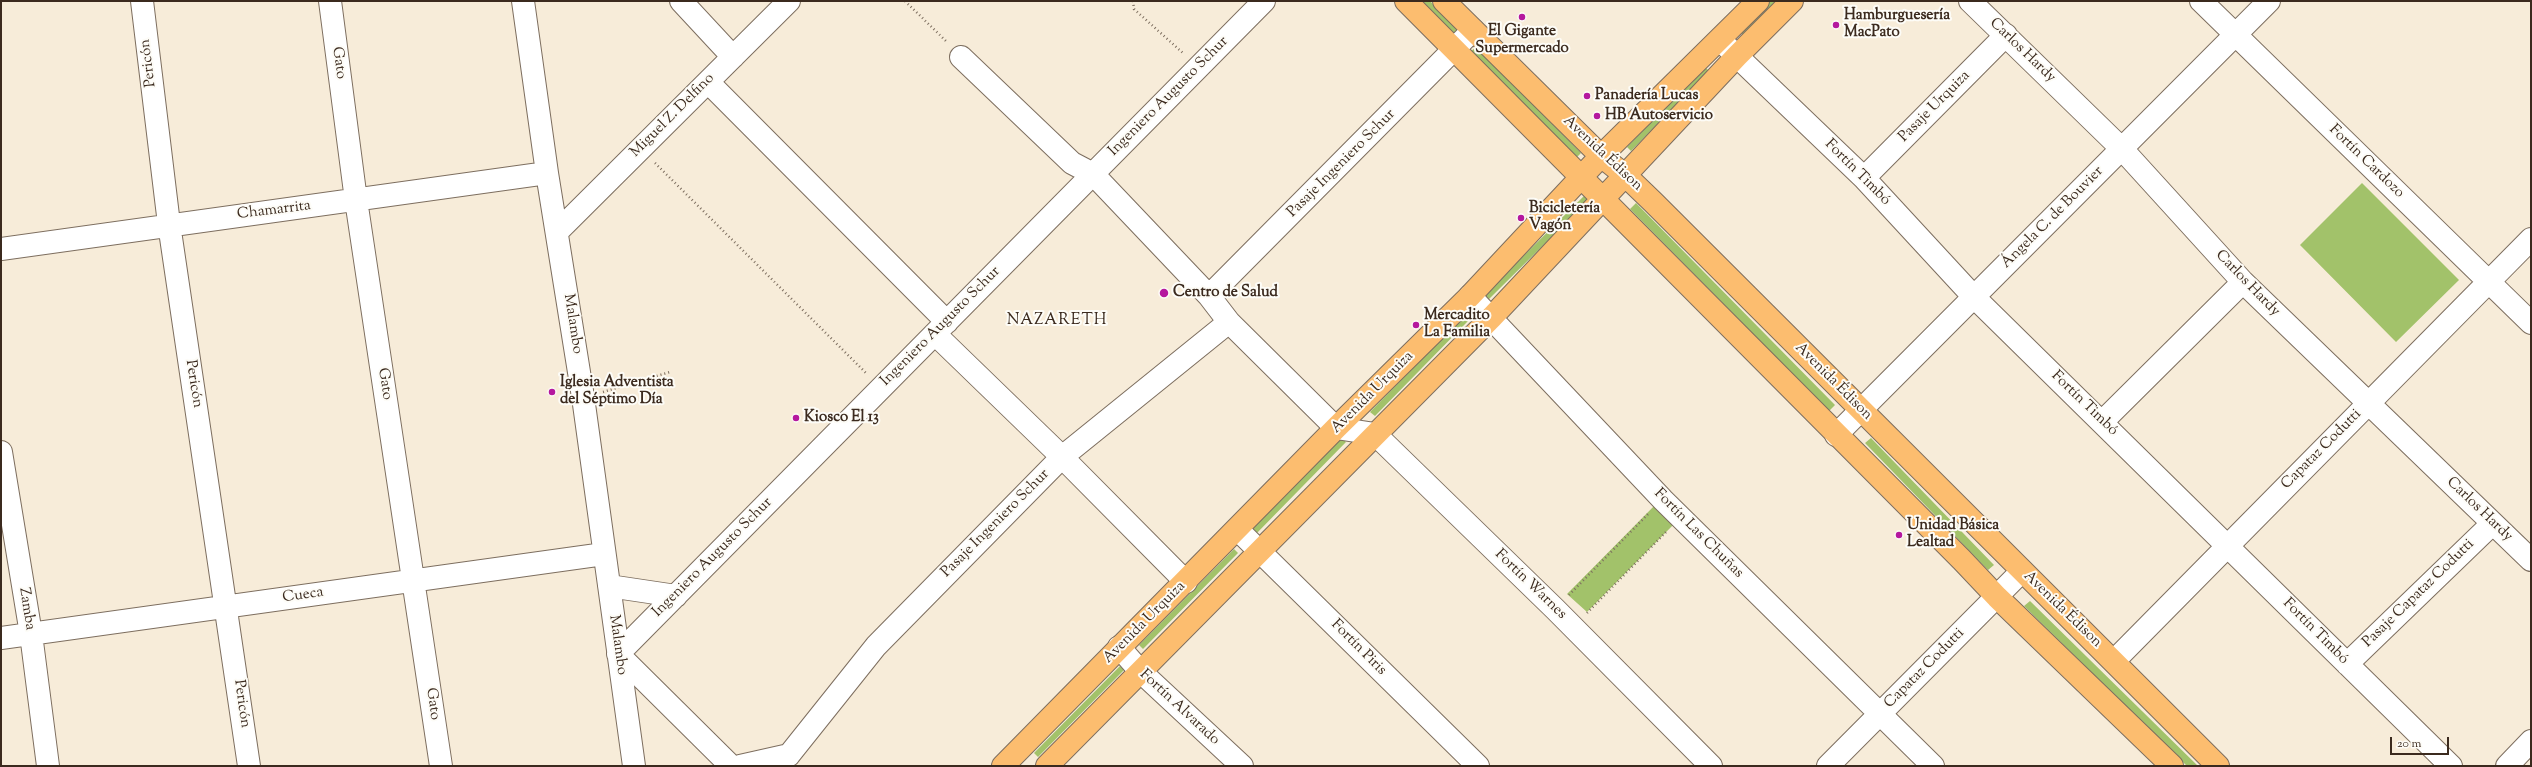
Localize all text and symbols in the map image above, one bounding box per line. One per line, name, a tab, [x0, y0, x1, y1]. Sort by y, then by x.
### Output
place label: Hamburguesería MacPato	[1844, 7, 1950, 42]
marker: El Gigante Supermercado	[1517, 12, 1527, 22]
street label: Carlos Hardy	[1985, 15, 2059, 87]
marker: Hamburguesería MacPato	[1831, 20, 1841, 30]
place label: El Gigante Supermercado	[1475, 23, 1569, 58]
street label: Ingeniero Augusto Schur	[1105, 33, 1233, 161]
street label: Pericón	[137, 38, 161, 88]
street label: Gato	[327, 46, 349, 80]
street label: Pasaje Urquiza	[1895, 67, 1975, 147]
street label: Miguel Z. Delfino	[627, 70, 719, 162]
place label: Panadería Lucas	[1595, 87, 1698, 105]
marker: Panadería Lucas	[1582, 91, 1592, 101]
street label: Pasaje Ingeniero Schur	[1284, 106, 1400, 222]
place label: HB Autoservicio	[1605, 107, 1713, 125]
marker: HB Autoservicio	[1592, 111, 1602, 121]
street label: Avenida Édison	[1559, 113, 1645, 195]
street label: Fortín Cardozo	[2325, 121, 2407, 203]
street label: Fortín Timbó	[1820, 136, 1894, 210]
street label: Ángela C. de Bouvier	[1998, 163, 2108, 273]
street label: Chamarrita	[236, 198, 312, 224]
place label: Bicicletería Vagón	[1529, 200, 1600, 235]
marker: Bicicletería Vagón	[1516, 213, 1526, 223]
street label: Carlos Hardy	[2211, 247, 2283, 321]
street label: Ingeniero Augusto Schur	[877, 263, 1005, 391]
place label: Centro de Salud	[1173, 284, 1278, 302]
marker: Centro de Salud	[1158, 287, 1170, 299]
street label: Malambo	[558, 293, 586, 355]
place label: Mercadito La Familia	[1424, 307, 1490, 342]
district label: NAZARETH	[1007, 311, 1107, 331]
marker: Mercadito La Familia	[1411, 320, 1421, 330]
street label: Avenida Édison	[1791, 340, 1875, 424]
street label: Avenida Urquiza	[1328, 348, 1418, 438]
street label: Pericón	[180, 359, 206, 409]
street label: Gato	[373, 367, 395, 401]
street label: Fortín Timbó	[2047, 368, 2121, 440]
place label: Iglesia Adventista del Séptimo Día	[560, 374, 674, 409]
marker: Iglesia Adventista del Séptimo Día	[547, 387, 557, 397]
street label: Capataz Codutti	[2278, 406, 2366, 494]
place label: Kiosco El 13	[804, 409, 879, 427]
marker: Kiosco El 13	[791, 413, 801, 423]
street label: Pasaje Ingeniero Schur	[938, 466, 1054, 582]
street label: Carlos Hardy	[2442, 474, 2516, 546]
street label: Fortín Las Chuñas	[1649, 485, 1747, 583]
street label: Ingeniero Augusto Schur	[649, 494, 777, 622]
place label: Unidad Básica Lealtad	[1907, 517, 1999, 552]
marker: Unidad Básica Lealtad	[1894, 530, 1904, 540]
street label: Pasaje Capataz Codutti	[2359, 536, 2479, 652]
street label: Fortín Warnes	[1490, 546, 1570, 624]
street label: Avenida Édison	[2019, 568, 2105, 652]
street label: Avenida Urquiza	[1100, 578, 1190, 668]
street label: Cueca	[281, 584, 325, 608]
street label: Zamba	[14, 586, 38, 632]
street label: Fortín Timbó	[2278, 595, 2352, 669]
street label: Malambo	[604, 614, 630, 676]
street label: Fortín Piris	[1326, 616, 1390, 680]
street label: Capataz Codutti	[1881, 625, 1969, 713]
street label: Fortín Alvarado	[1135, 666, 1223, 750]
street label: Pericón	[229, 679, 253, 729]
street label: Gato	[421, 687, 443, 721]
scale bar	[2392, 729, 2451, 755]
text: 20 m	[2397, 735, 2421, 753]

